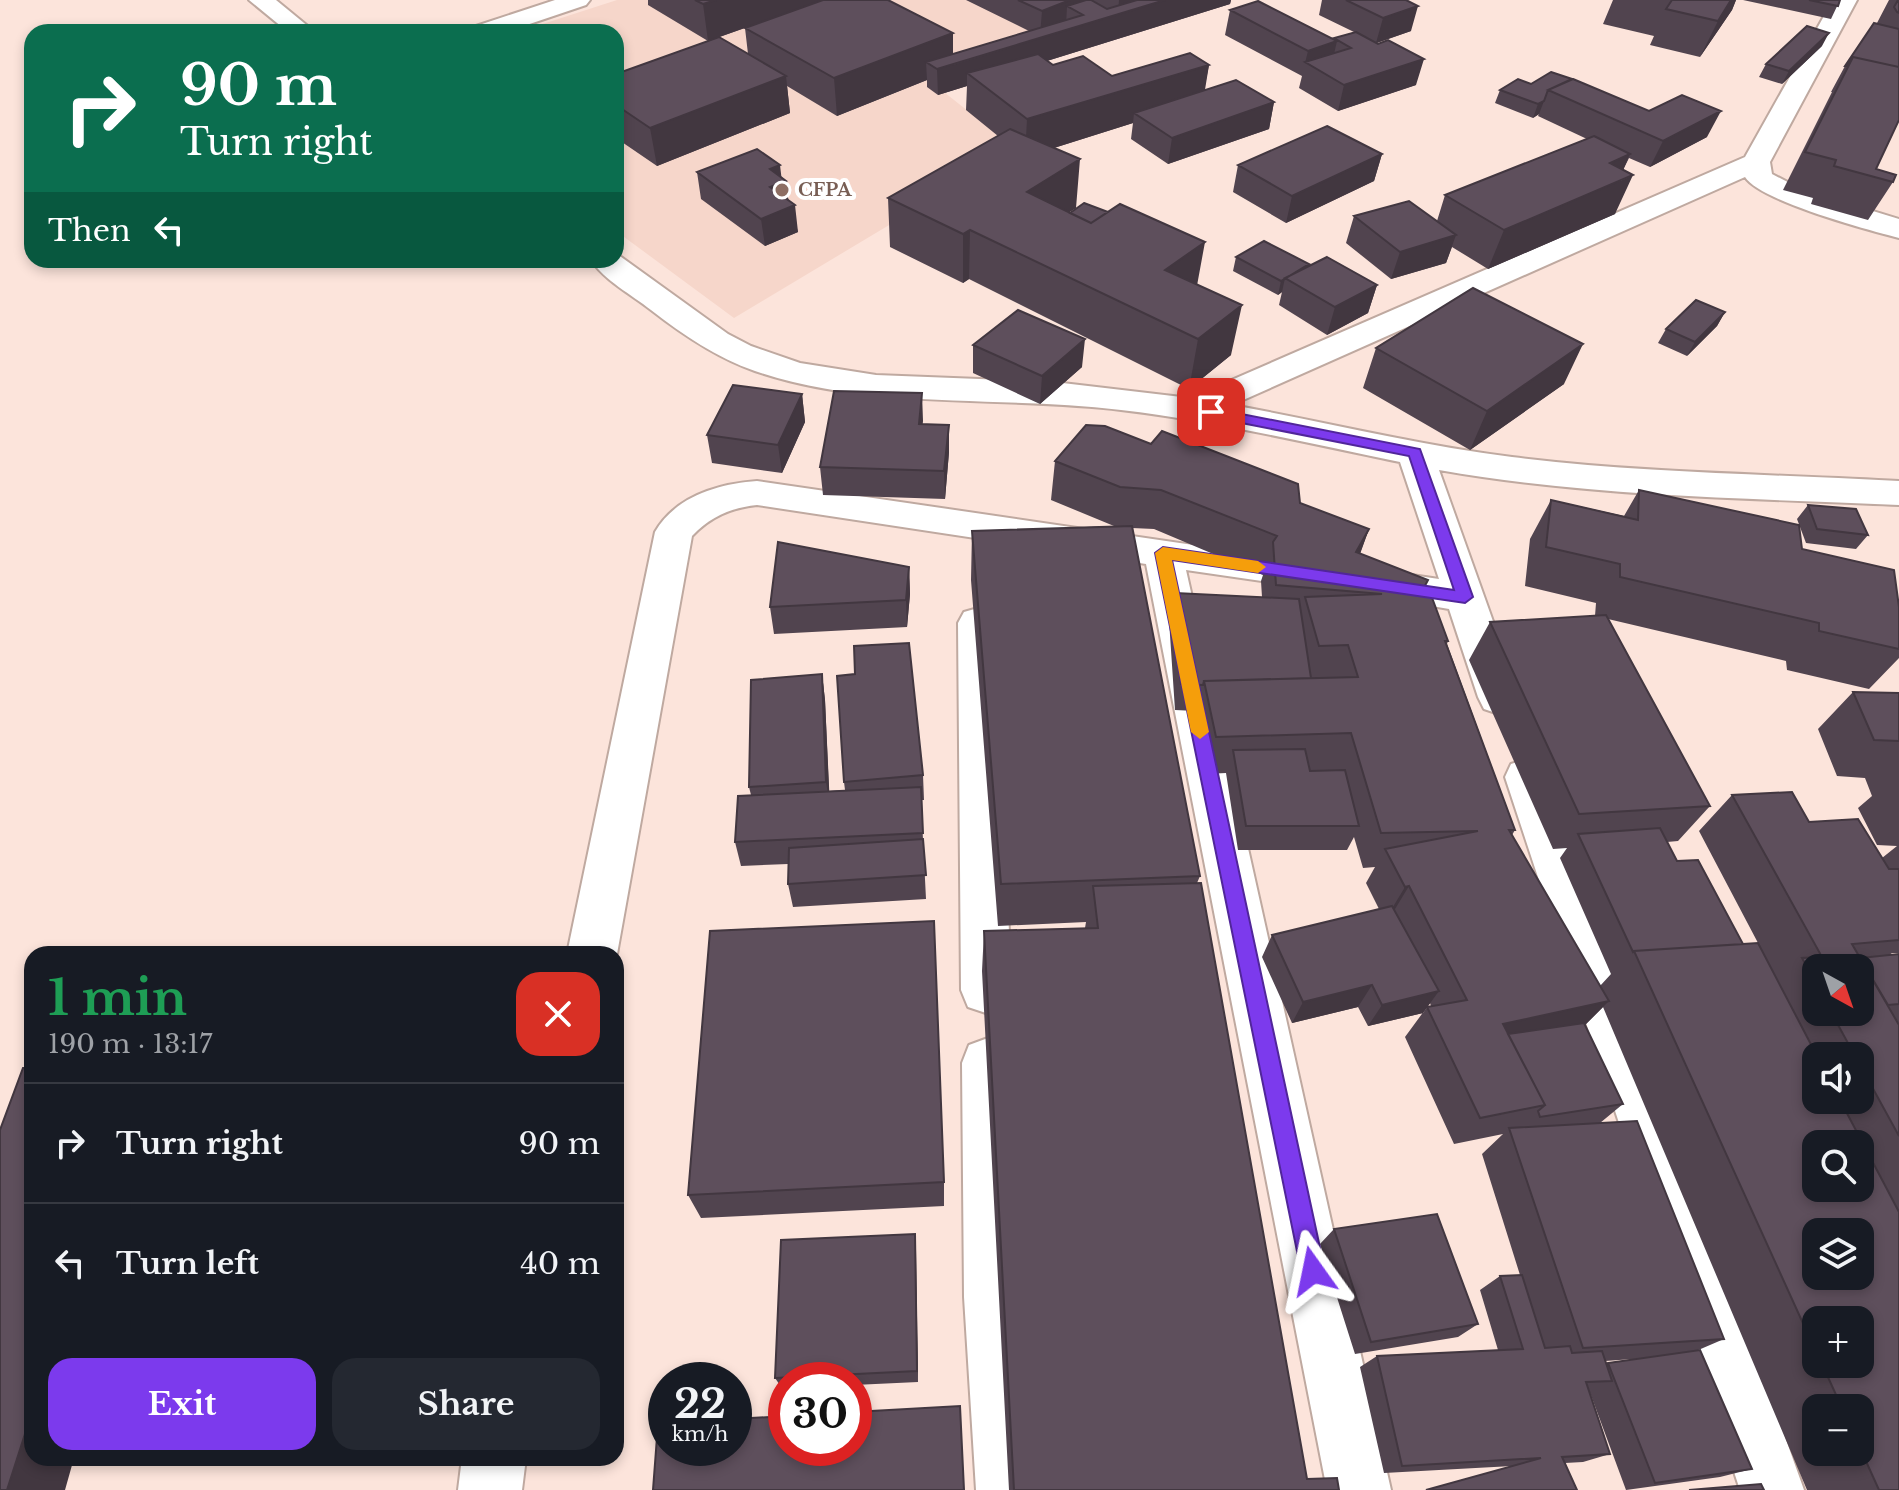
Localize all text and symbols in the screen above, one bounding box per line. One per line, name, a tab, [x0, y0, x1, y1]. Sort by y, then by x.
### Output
text: 90 m	[180, 51, 337, 120]
icon: right	[48, 56, 152, 160]
text: Turn right	[180, 120, 373, 165]
place label: CFPA	[798, 179, 853, 201]
marker: CFPA	[773, 181, 791, 199]
icon: left	[147, 208, 191, 252]
text: Then	[48, 212, 131, 249]
pin	[1177, 378, 1245, 446]
icon: arrive	[1189, 390, 1233, 434]
north arrow	[1802, 954, 1874, 1026]
map controls	[1802, 954, 1874, 1466]
text: 1 min	[48, 968, 187, 1028]
button: close	[516, 972, 600, 1056]
text: 190 m · 13:17	[48, 1028, 212, 1060]
button: sound	[1802, 1042, 1874, 1114]
icon: right	[48, 1121, 92, 1165]
text: Turn right	[116, 1125, 283, 1162]
text: 90 m	[518, 1125, 600, 1162]
button: search	[1802, 1130, 1874, 1202]
button: layers	[1802, 1218, 1874, 1290]
position arrow	[1271, 1229, 1355, 1313]
icon: left	[48, 1241, 92, 1285]
text: Turn left	[116, 1245, 259, 1282]
text: 40 m	[520, 1245, 600, 1282]
button: +	[1802, 1306, 1874, 1378]
button: Exit	[48, 1358, 316, 1450]
button: Share	[332, 1358, 600, 1450]
speed limit sign: 30	[768, 1362, 872, 1466]
text: 22	[674, 1379, 726, 1429]
button: −	[1802, 1394, 1874, 1466]
text: km/h	[672, 1422, 728, 1446]

